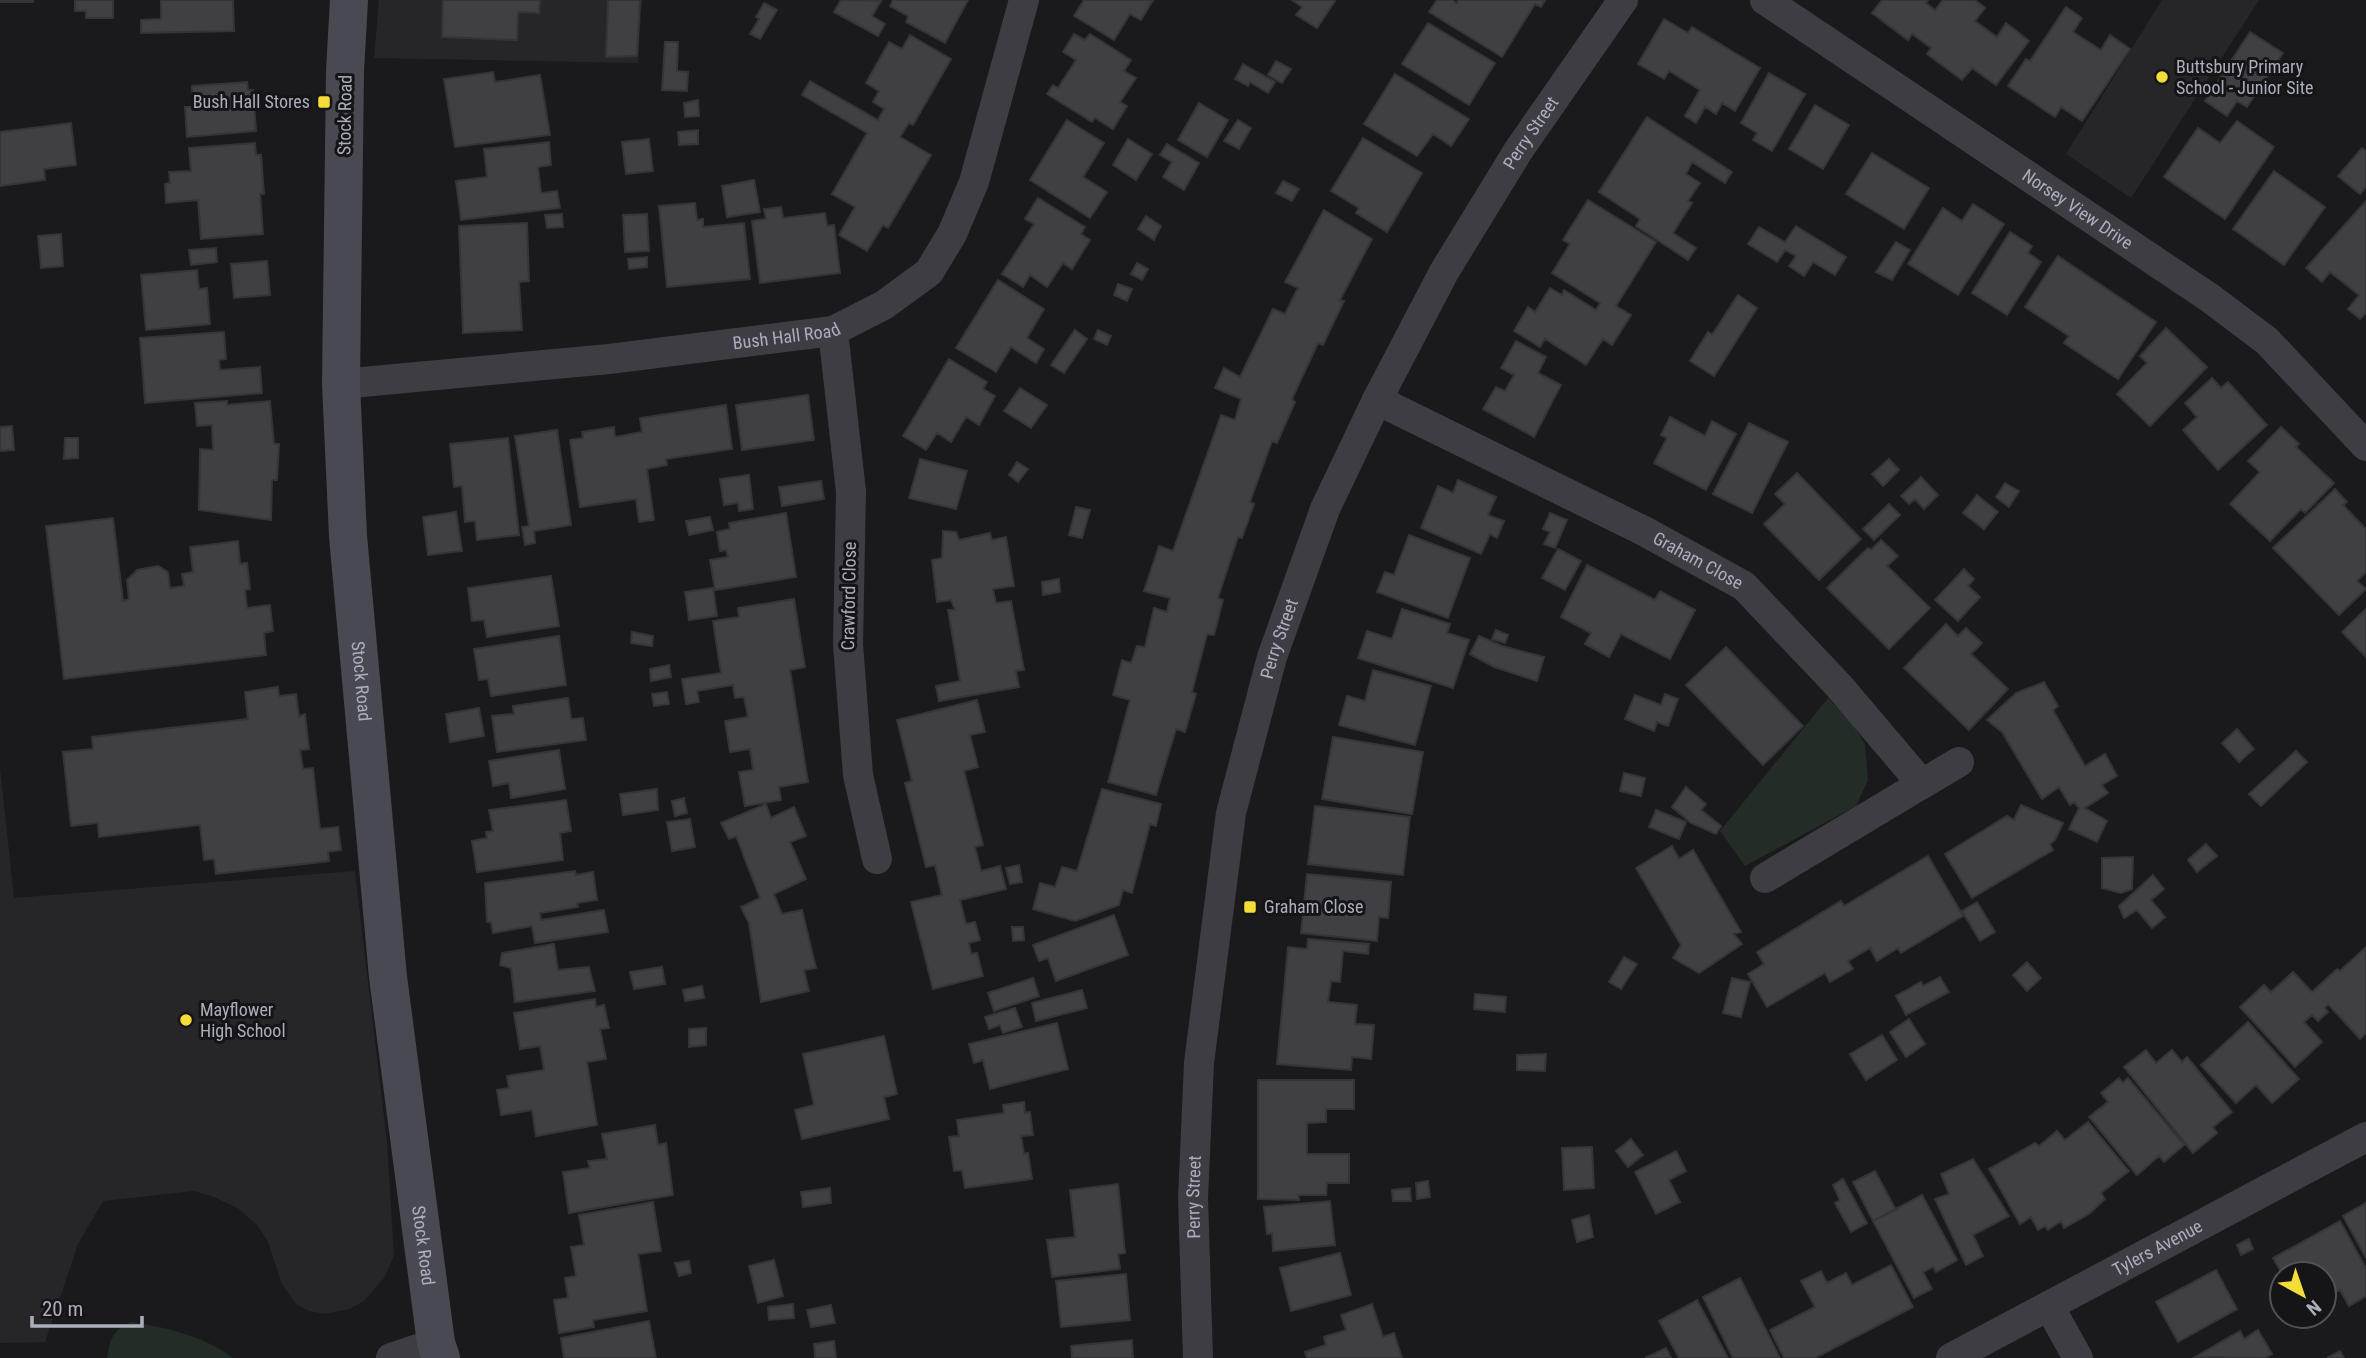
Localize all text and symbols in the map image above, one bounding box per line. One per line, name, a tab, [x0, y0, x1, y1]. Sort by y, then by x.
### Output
place label: Buttsbury Primary School - Junior Site	[2176, 56, 2313, 98]
marker: Buttsbury Primary School - Junior Site	[2154, 69, 2170, 85]
street label: Stock Road	[333, 75, 356, 155]
place label: Bush Hall Stores	[193, 91, 310, 112]
street label: Perry Street	[1498, 92, 1563, 173]
marker: Bush Hall Stores	[316, 94, 332, 110]
street label: Norsey View Drive	[2019, 164, 2137, 253]
street label: Bush Hall Road	[732, 318, 844, 353]
street label: Graham Close	[1650, 527, 1747, 593]
street label: Crawford Close	[837, 541, 860, 651]
street label: Perry Street	[1256, 596, 1302, 681]
street label: Stock Road	[348, 640, 376, 722]
place label: Graham Close	[1264, 896, 1363, 917]
marker: Graham Close	[1242, 899, 1258, 915]
place label: Mayflower High School	[200, 999, 286, 1041]
marker: Mayflower High School	[178, 1012, 194, 1028]
street label: Perry Street	[1182, 1155, 1205, 1239]
street label: Stock Road	[408, 1204, 439, 1287]
street label: Tylers Avenue	[2109, 1215, 2206, 1280]
north arrow	[2268, 1260, 2338, 1330]
scale bar	[32, 1284, 142, 1328]
text: N	[2302, 1295, 2325, 1320]
text: 20 m	[42, 1297, 83, 1321]

